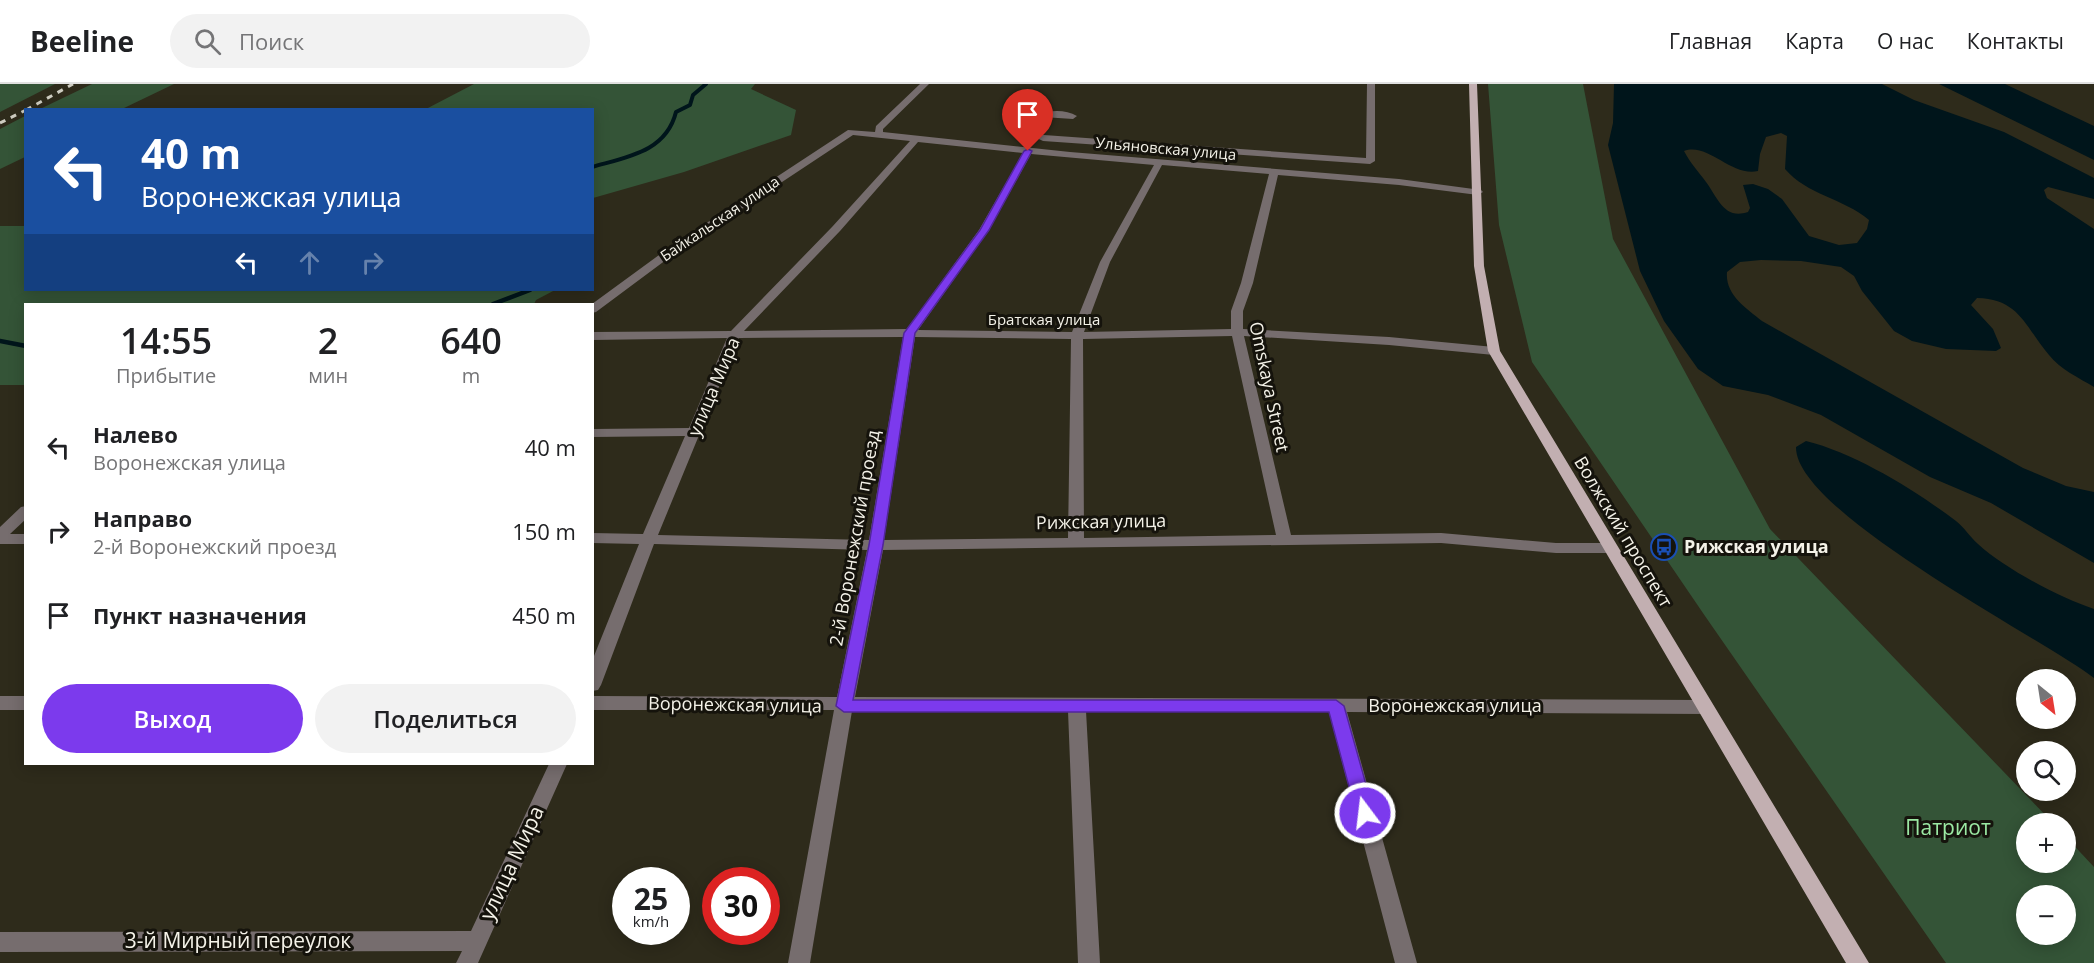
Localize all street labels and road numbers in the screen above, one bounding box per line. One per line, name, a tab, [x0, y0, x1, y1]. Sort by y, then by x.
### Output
street label: Ульяновская улица	[1095, 132, 1237, 164]
street label: Байкальская улица	[656, 171, 783, 265]
street label: Братская улица	[988, 309, 1100, 329]
street label: Omskaya Street	[1244, 319, 1296, 454]
street label: улица Мира	[681, 333, 745, 440]
street label: 2-й Воронежский проезд	[823, 428, 885, 648]
street label: Волжский проспект	[1569, 452, 1679, 612]
street label: Рижская улица	[1036, 508, 1166, 534]
street label: Воронежская улица	[648, 690, 822, 718]
street label: Воронежская улица	[1368, 693, 1542, 717]
street label: улица Мира	[472, 801, 550, 924]
street label: 3-й Мирный переулок	[125, 926, 351, 954]

